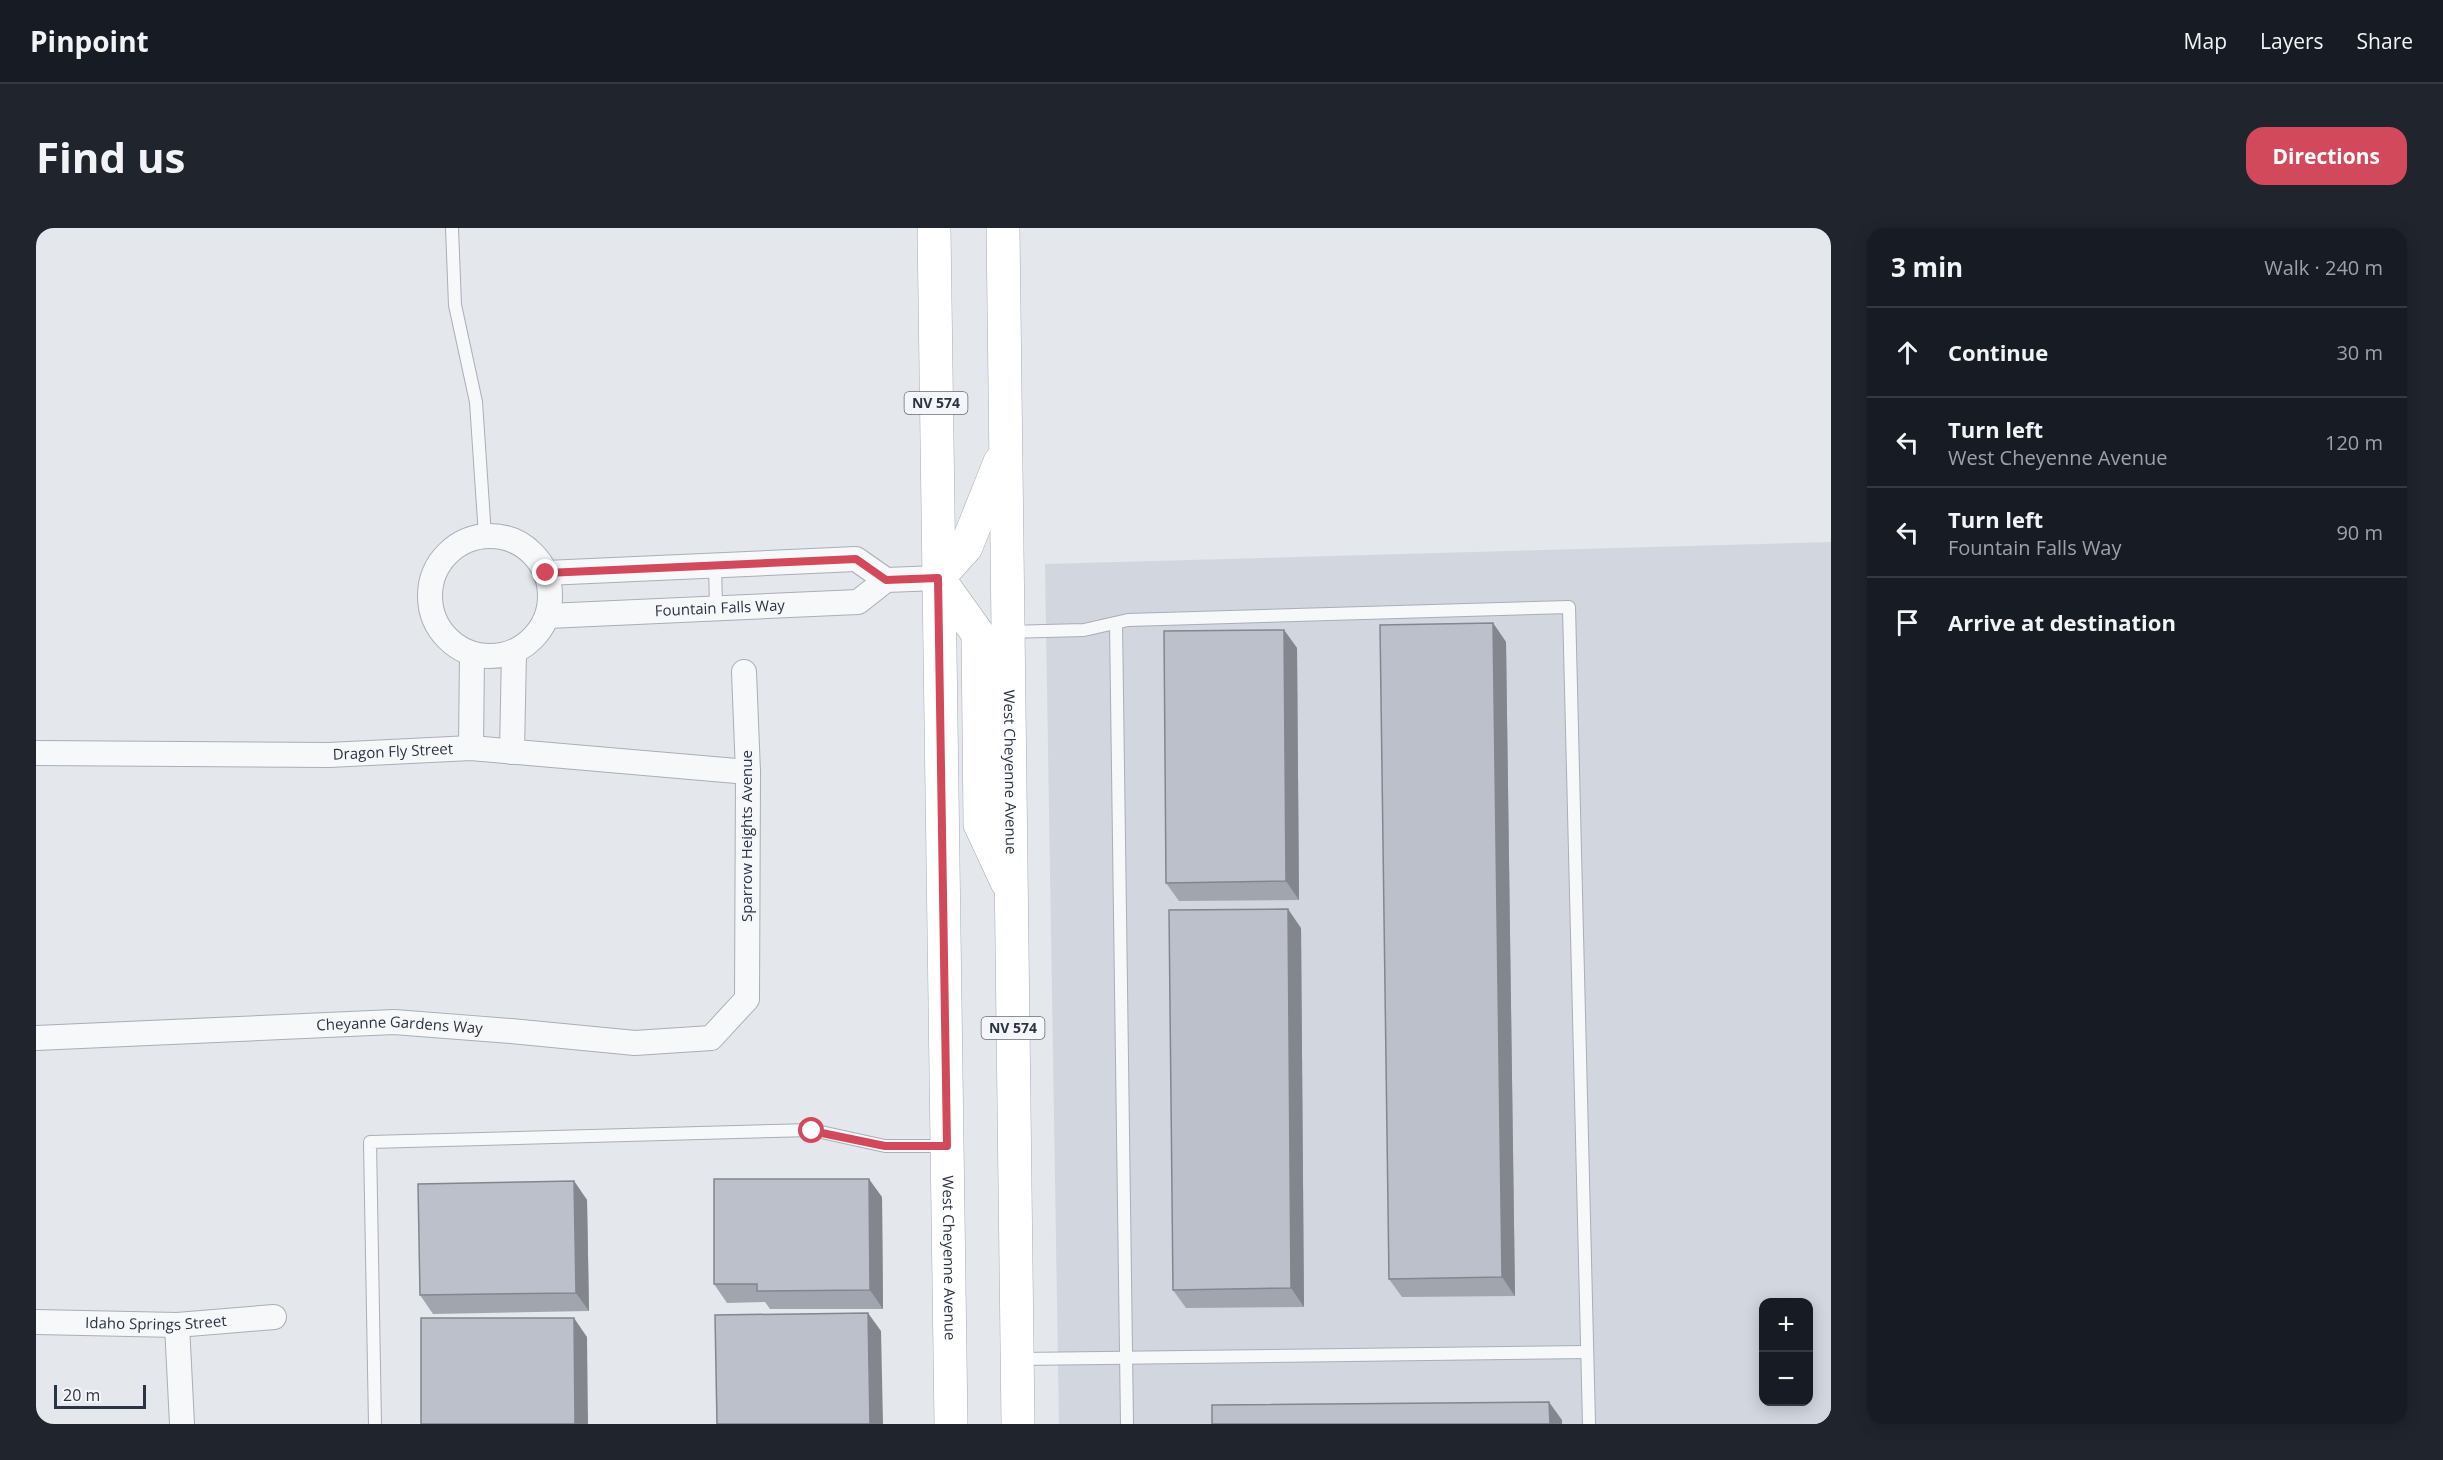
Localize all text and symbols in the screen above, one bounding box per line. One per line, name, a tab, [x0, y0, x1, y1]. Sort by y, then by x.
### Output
text: Pinpoint	[30, 22, 149, 60]
text: Map	[2184, 27, 2227, 55]
text: Layers	[2260, 27, 2324, 55]
text: Share	[2357, 27, 2413, 55]
button: Directions	[2246, 127, 2407, 185]
text: Find us	[36, 128, 185, 185]
text: 3 min	[1891, 249, 1963, 285]
text: Walk · 240 m	[2264, 254, 2383, 281]
icon: ahead	[1891, 336, 1924, 369]
text: Continue	[1948, 337, 2048, 367]
text: 30 m	[2336, 339, 2383, 366]
road number: NV 574	[904, 392, 968, 414]
text: Turn left	[1948, 414, 2043, 444]
icon: left	[1891, 426, 1924, 459]
text: 120 m	[2325, 429, 2383, 456]
text: West Cheyenne Avenue	[1948, 444, 2167, 471]
text: Turn left	[1948, 504, 2043, 534]
icon: left	[1891, 516, 1924, 549]
text: 90 m	[2336, 519, 2383, 546]
text: Fountain Falls Way	[1948, 534, 2122, 561]
route end	[532, 559, 558, 585]
street label: Fountain Falls Way	[654, 594, 786, 620]
icon: arrive	[1891, 606, 1924, 639]
text: Arrive at destination	[1948, 607, 2176, 637]
street label: West Cheyenne Avenue	[1000, 689, 1022, 854]
street label: Dragon Fly Street	[332, 738, 454, 764]
street label: Sparrow Heights Avenue	[736, 750, 756, 922]
street label: Cheyanne Gardens Way	[316, 1011, 484, 1038]
road number: NV 574	[982, 1017, 1044, 1039]
route start	[798, 1117, 824, 1143]
street label: West Cheyenne Avenue	[938, 1175, 961, 1340]
map controls	[1759, 1298, 1813, 1406]
button: +	[1759, 1298, 1813, 1352]
street label: Idaho Springs Street	[85, 1310, 227, 1334]
button: −	[1759, 1352, 1813, 1406]
scale bar	[54, 1382, 146, 1410]
text: 20 m	[63, 1384, 100, 1406]

